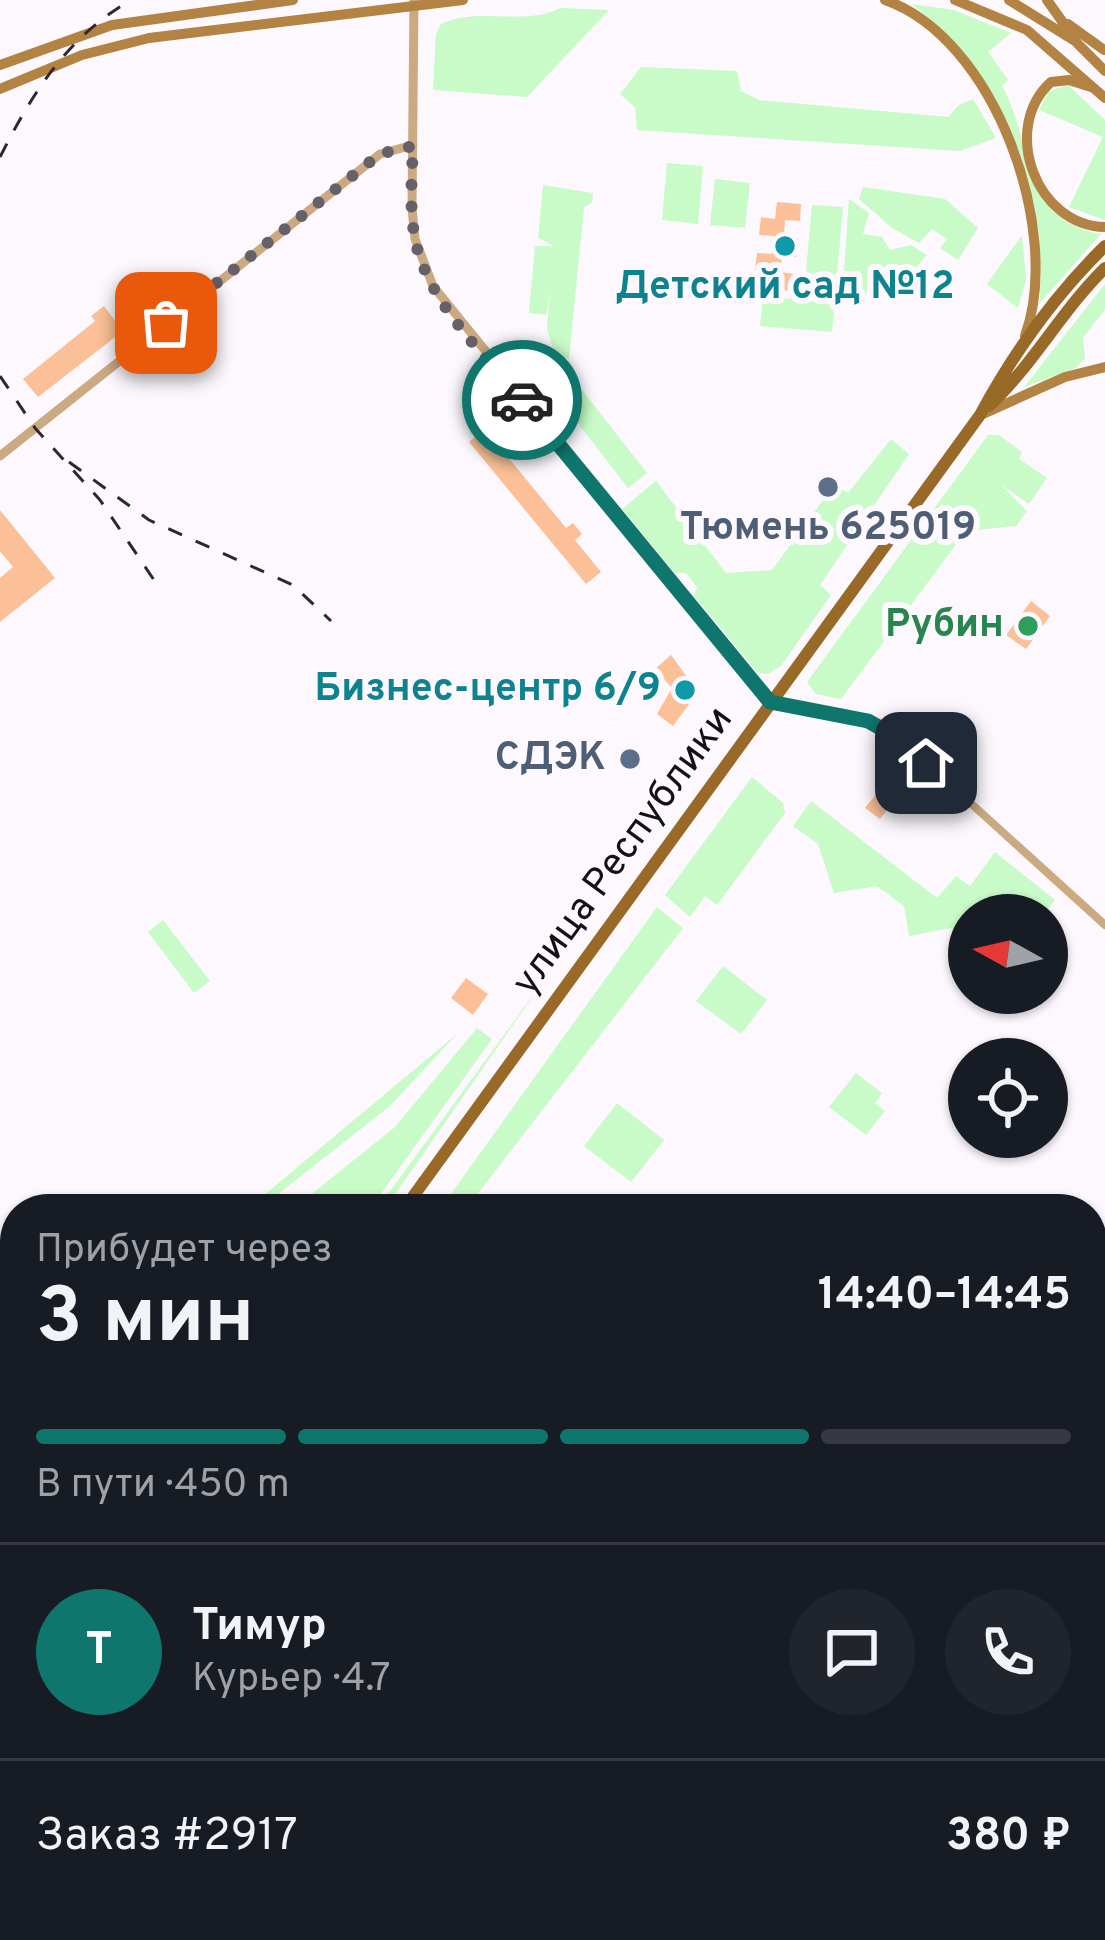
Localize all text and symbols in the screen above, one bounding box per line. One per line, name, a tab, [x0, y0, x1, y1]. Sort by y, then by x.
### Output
marker: Детский сад №12	[772, 233, 798, 259]
place label: Детский сад №12	[615, 264, 955, 313]
pin	[115, 272, 217, 374]
icon: bag	[133, 290, 199, 356]
courier	[462, 340, 582, 460]
icon: car	[489, 367, 555, 433]
marker: Тюмень 625019	[815, 474, 841, 500]
place label: Тюмень 625019	[680, 505, 976, 554]
place label: Рубин	[885, 602, 1004, 651]
marker: Рубин	[1015, 613, 1041, 639]
place label: Бизнес-центр 6/9	[315, 666, 661, 715]
marker: Бизнес-центр 6/9	[672, 677, 698, 703]
street label: улица Республики	[503, 698, 745, 1006]
pin	[875, 712, 977, 814]
icon: home	[893, 730, 959, 796]
place label: СДЭК	[495, 735, 606, 784]
marker: СДЭК	[617, 746, 643, 772]
north arrow	[948, 894, 1068, 1014]
map controls	[948, 894, 1068, 1158]
button: locate	[948, 1038, 1068, 1158]
text: Прибудет через	[36, 1227, 333, 1276]
text: 14:40–14:45	[818, 1268, 1071, 1325]
text: 3 мин	[36, 1271, 254, 1370]
text: В пути · 450 m	[36, 1462, 290, 1511]
button: chat	[789, 1589, 915, 1715]
button: phone	[945, 1589, 1071, 1715]
text: Тимур	[192, 1599, 327, 1656]
text: Т	[85, 1623, 113, 1680]
text: Курьер · 4.7	[192, 1656, 391, 1705]
text: Заказ #2917	[36, 1809, 298, 1866]
text: 380 ₽	[946, 1809, 1071, 1866]

